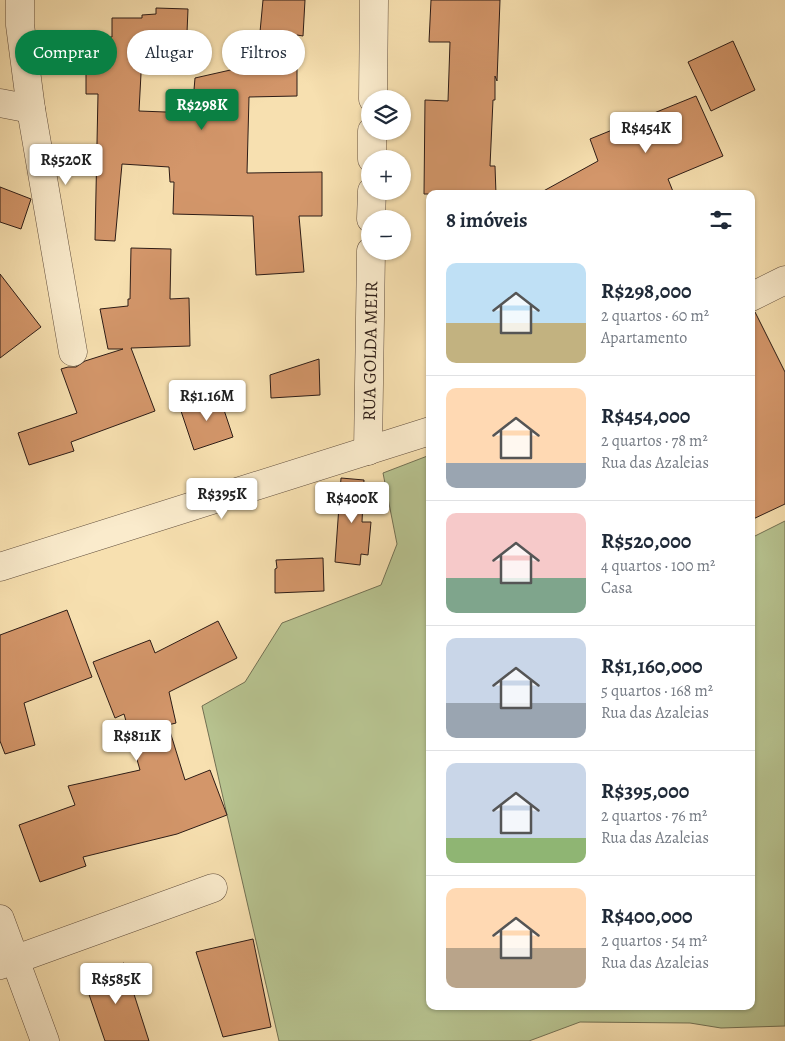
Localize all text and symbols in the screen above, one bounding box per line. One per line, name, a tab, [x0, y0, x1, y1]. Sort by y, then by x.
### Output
chip: Comprar	[15, 30, 117, 75]
chip: Alugar	[127, 30, 212, 75]
chip: Filtros	[222, 30, 305, 75]
pin: R$298K	[161, 88, 243, 131]
map controls	[361, 90, 411, 260]
button: layers	[361, 90, 411, 140]
text: R$298K	[176, 94, 228, 116]
pin: R$454K	[605, 112, 687, 154]
text: R$454K	[621, 117, 671, 139]
pin: R$520K	[25, 144, 107, 186]
text: R$520K	[41, 149, 91, 171]
button: +	[361, 150, 411, 200]
text: 8 imóveis	[446, 206, 528, 234]
icon: filters	[707, 206, 735, 234]
button: −	[361, 210, 411, 260]
text: R$298,000	[601, 277, 692, 305]
street label: RUA GOLDA MEIR	[357, 281, 383, 421]
icon: home	[486, 283, 546, 343]
text: 2 quartos · 60 m²	[601, 305, 709, 327]
text: Apartamento	[601, 327, 687, 349]
pin: R$1.16M	[161, 380, 253, 422]
text: R$1.16M	[180, 385, 234, 407]
text: R$454,000	[601, 402, 690, 430]
icon: home	[486, 408, 546, 468]
text: 2 quartos · 78 m²	[601, 430, 708, 452]
text: Rua das Azaleias	[601, 452, 709, 474]
pin: R$395K	[181, 478, 263, 520]
pin: R$400K	[311, 482, 393, 524]
text: R$395K	[197, 483, 247, 505]
text: R$400K	[326, 487, 378, 509]
text: R$520,000	[601, 527, 691, 555]
icon: home	[486, 533, 546, 593]
text: 4 quartos · 100 m²	[601, 555, 715, 577]
text: Casa	[601, 577, 632, 599]
text: R$1,160,000	[601, 652, 703, 680]
icon: home	[486, 658, 546, 718]
text: 5 quartos · 168 m²	[601, 680, 713, 702]
text: Rua das Azaleias	[601, 702, 709, 724]
pin: R$811K	[96, 720, 178, 762]
text: R$811K	[113, 725, 161, 747]
text: R$395,000	[601, 777, 689, 805]
icon: home	[486, 783, 546, 843]
text: 2 quartos · 76 m²	[601, 805, 707, 827]
text: Rua das Azaleias	[601, 827, 709, 849]
text: R$400,000	[601, 902, 693, 930]
icon: home	[486, 908, 546, 968]
text: 2 quartos · 54 m²	[601, 930, 707, 952]
text: Rua das Azaleias	[601, 952, 709, 974]
pin: R$585K	[75, 962, 157, 1005]
text: R$585K	[91, 968, 141, 990]

